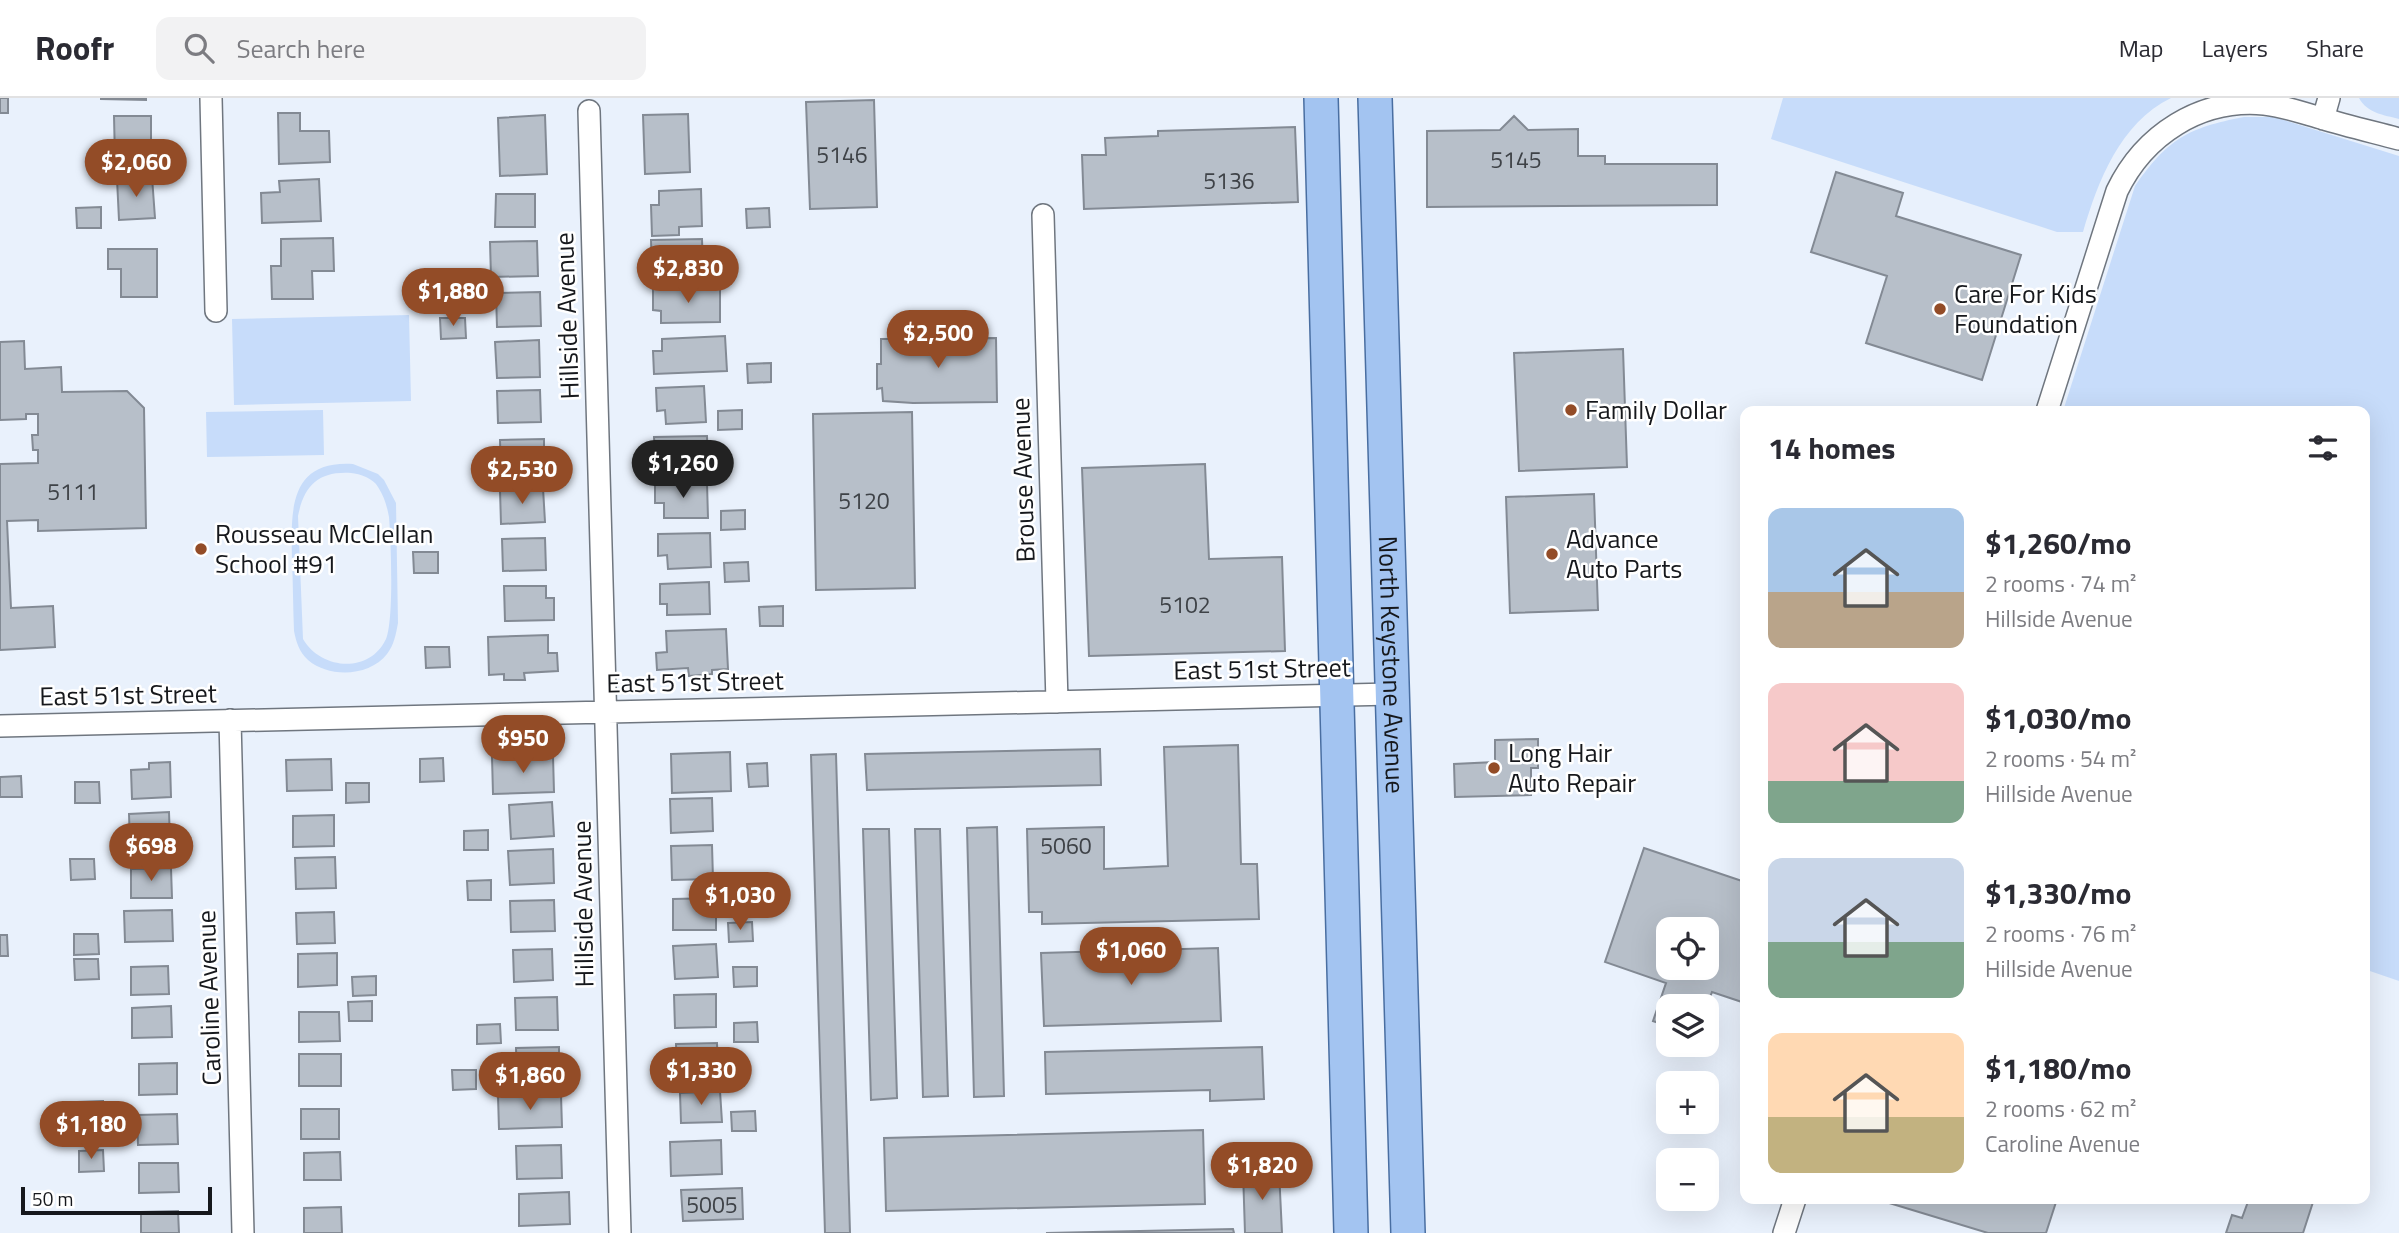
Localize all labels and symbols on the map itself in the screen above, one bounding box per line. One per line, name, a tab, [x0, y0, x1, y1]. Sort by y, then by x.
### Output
house number: 5146	[816, 137, 868, 172]
pin: $2,060	[79, 140, 193, 199]
house number: 5145	[1490, 142, 1542, 177]
house number: 5136	[1203, 163, 1255, 198]
street label: Hillside Avenue	[544, 232, 589, 400]
pin: $2,830	[631, 246, 745, 305]
pin: $1,880	[396, 268, 510, 328]
place label: Care For Kids Foundation	[1954, 274, 2097, 343]
marker: Care For Kids Foundation	[1932, 301, 1948, 317]
pin: $2,500	[881, 310, 995, 370]
place label: Family Dollar	[1585, 390, 1727, 429]
street label: Brouse Avenue	[1000, 397, 1045, 563]
marker: Family Dollar	[1563, 402, 1579, 418]
pin: $1,260	[626, 440, 740, 500]
pin: $2,530	[465, 446, 579, 506]
house number: 5111	[47, 474, 99, 509]
house number: 5120	[838, 483, 890, 518]
place label: Rousseau McClellan School #91	[215, 514, 434, 583]
place label: Advance Auto Parts	[1566, 519, 1682, 588]
street label: North Keystone Avenue	[1369, 535, 1415, 794]
marker: Rousseau McClellan School #91	[193, 541, 209, 557]
marker: Advance Auto Parts	[1544, 546, 1560, 562]
house number: 5102	[1159, 587, 1211, 622]
street label: East 51st Street	[1173, 647, 1351, 690]
street label: East 51st Street	[606, 660, 784, 703]
street label: East 51st Street	[39, 673, 217, 716]
pin: $950	[482, 716, 564, 775]
place label: Long Hair Auto Repair	[1508, 733, 1636, 802]
marker: Long Hair Auto Repair	[1486, 760, 1502, 776]
street label: Hillside Avenue	[562, 820, 603, 988]
pin: $698	[110, 824, 192, 883]
house number: 5060	[1040, 828, 1092, 863]
pin: $1,030	[683, 872, 797, 932]
street label: Caroline Avenue	[186, 910, 231, 1086]
pin: $1,060	[1074, 928, 1188, 987]
pin: $1,330	[644, 1048, 758, 1107]
pin: $1,860	[473, 1052, 587, 1112]
pin: $1,180	[34, 1102, 148, 1161]
pin: $1,820	[1205, 1142, 1319, 1202]
scale bar	[21, 1184, 212, 1216]
house number: 5005	[686, 1187, 738, 1222]

